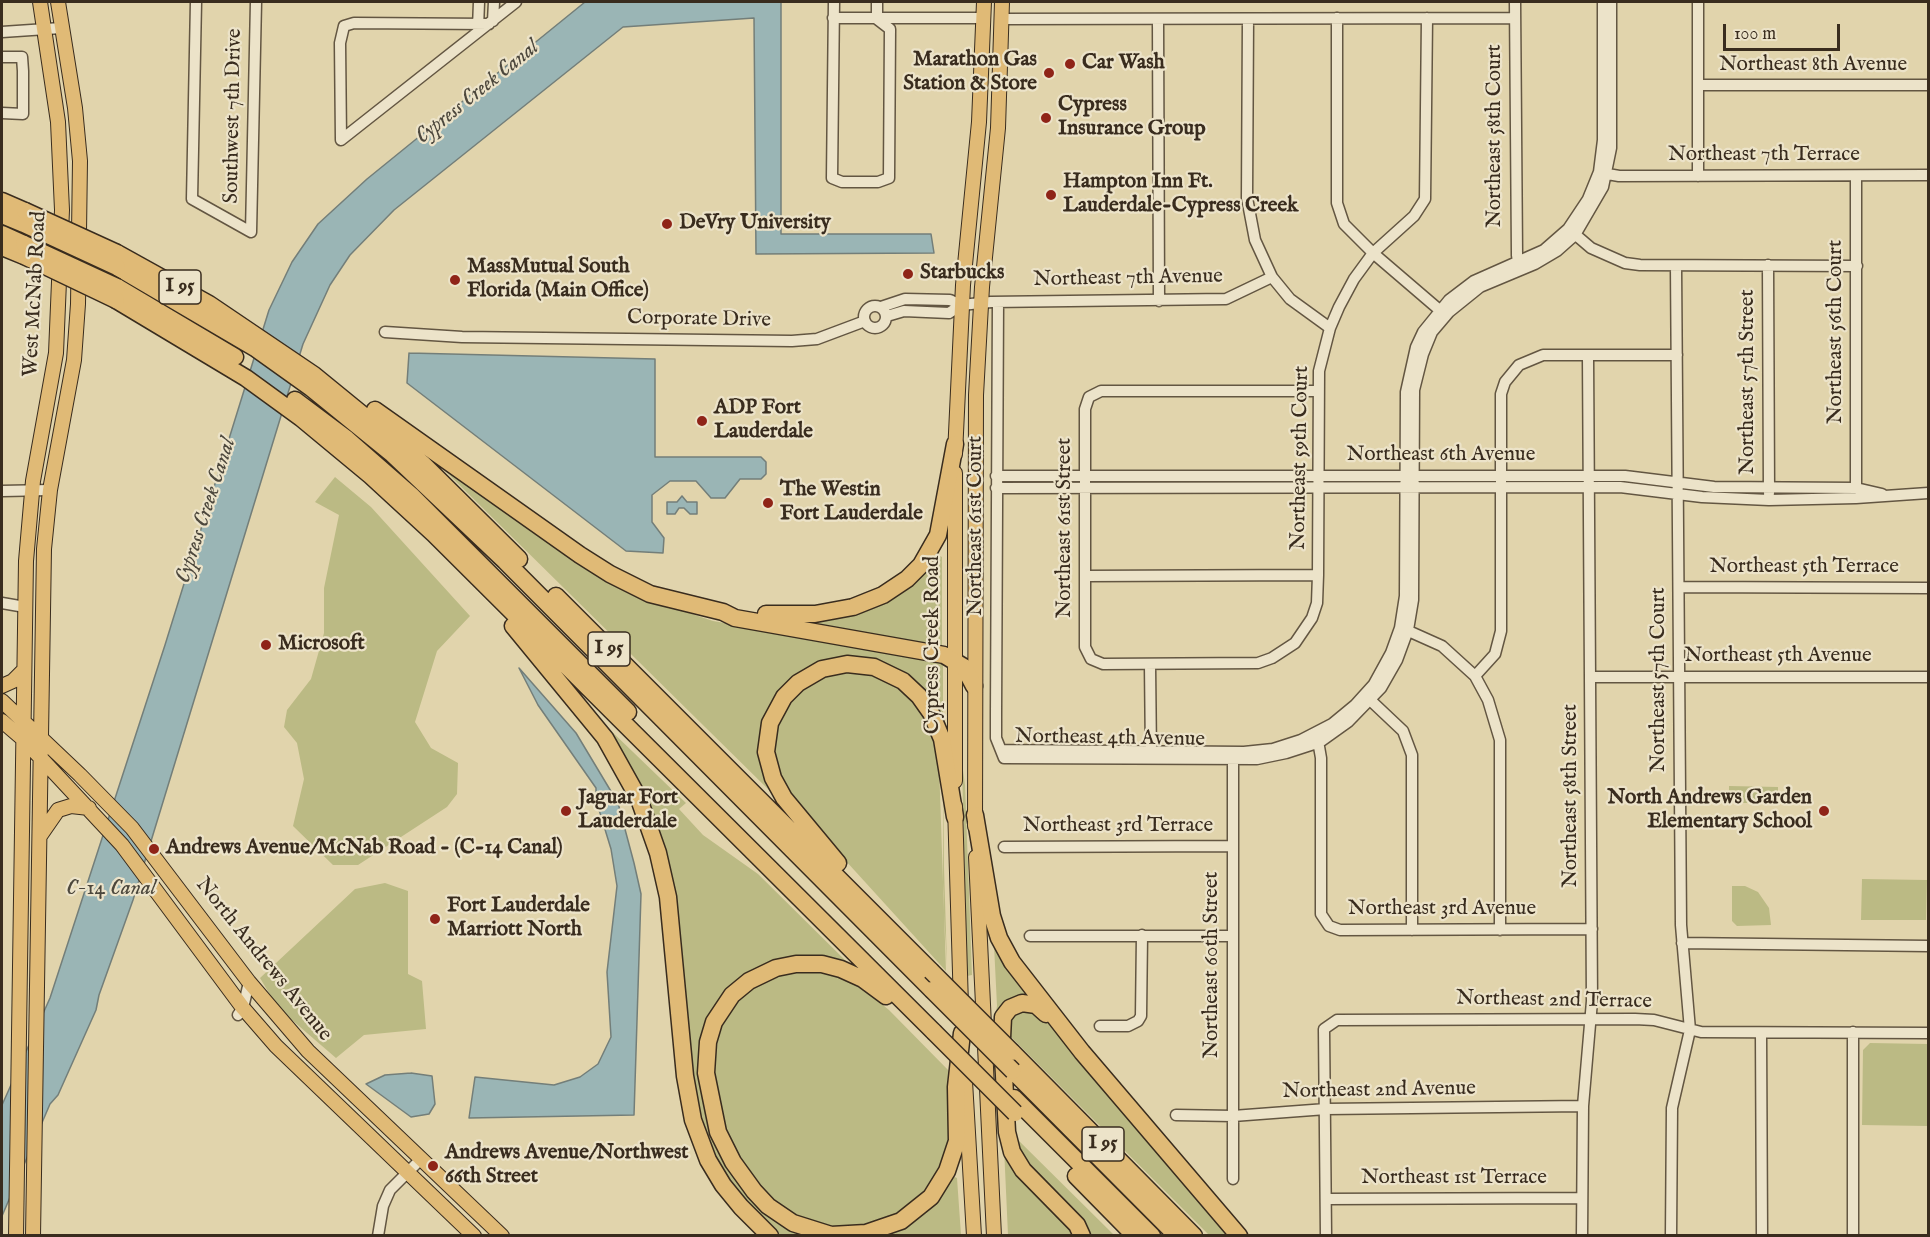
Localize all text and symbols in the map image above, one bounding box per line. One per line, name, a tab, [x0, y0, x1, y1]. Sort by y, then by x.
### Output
scale bar	[1726, 12, 1843, 50]
text: 100 m	[1734, 23, 1776, 46]
street label: Southwest 7th Drive	[220, 28, 248, 204]
water label: Cypress Creek Canal	[411, 35, 545, 151]
street label: Northeast 58th Court	[1483, 44, 1509, 228]
place label: Marathon Gas Station & Store	[903, 48, 1037, 98]
place label: Car Wash	[1082, 51, 1165, 77]
street label: Northeast 8th Avenue	[1719, 53, 1907, 79]
marker: Car Wash	[1063, 57, 1077, 71]
marker: Marathon Gas Station & Store	[1042, 66, 1056, 80]
place label: Cypress Insurance Group	[1058, 93, 1206, 143]
marker: Cypress Insurance Group	[1039, 111, 1053, 125]
street label: Northeast 7th Terrace	[1668, 143, 1860, 169]
place label: Hampton Inn Ft. Lauderdale-Cypress Creek	[1063, 170, 1298, 220]
marker: Hampton Inn Ft. Lauderdale-Cypress Creek	[1044, 188, 1058, 202]
street label: West McNab Road	[19, 210, 53, 378]
place label: DeVry University	[679, 211, 831, 237]
marker: DeVry University	[660, 217, 674, 231]
street label: Northeast 56th Court	[1824, 240, 1850, 424]
place label: MassMutual South Florida (Main Office)	[467, 255, 649, 305]
place label: Starbucks	[920, 261, 1004, 287]
street label: Northeast 7th Avenue	[1033, 265, 1223, 293]
marker: Starbucks	[901, 267, 915, 281]
road number: I 95	[159, 270, 201, 304]
marker: MassMutual South Florida (Main Office)	[448, 273, 462, 287]
street label: Northeast 57th Street	[1736, 289, 1762, 475]
street label: Corporate Drive	[627, 306, 771, 334]
street label: Northeast 59th Court	[1287, 366, 1315, 550]
place label: ADP Fort Lauderdale	[714, 396, 813, 446]
marker: ADP Fort Lauderdale	[695, 414, 709, 428]
water label: Cypress Creek Canal	[171, 435, 243, 587]
street label: Northeast 61st Court	[964, 436, 990, 616]
street label: Northeast 61st Street	[1053, 438, 1079, 618]
street label: Northeast 6th Avenue	[1347, 443, 1535, 469]
place label: The Westin Fort Lauderdale	[780, 478, 923, 528]
marker: The Westin Fort Lauderdale	[761, 496, 775, 510]
street label: Northeast 5th Terrace	[1709, 555, 1899, 581]
street label: Cypress Creek Road	[921, 556, 947, 734]
street label: Northeast 57th Court	[1647, 587, 1673, 773]
place label: Microsoft	[278, 632, 365, 658]
road number: I 95	[588, 632, 630, 666]
marker: Microsoft	[259, 638, 273, 652]
street label: Northeast 5th Avenue	[1684, 644, 1872, 670]
street label: Northeast 58th Street	[1559, 704, 1585, 888]
street label: Northeast 4th Avenue	[1015, 725, 1205, 753]
place label: Jaguar Fort Lauderdale	[578, 786, 678, 836]
place label: North Andrews Garden Elementary School	[1607, 786, 1812, 836]
marker: Jaguar Fort Lauderdale	[559, 804, 573, 818]
marker: North Andrews Garden Elementary School	[1817, 804, 1831, 818]
street label: Northeast 3rd Terrace	[1023, 814, 1213, 840]
place label: Andrews Avenue/McNab Road - (C-14 Canal)	[166, 836, 563, 862]
marker: Andrews Avenue/McNab Road - (C-14 Canal)	[147, 842, 161, 856]
street label: Northeast 60th Street	[1200, 871, 1226, 1059]
street label: North Andrews Avenue	[189, 873, 337, 1047]
water label: C-14 Canal	[66, 876, 156, 902]
place label: Fort Lauderdale Marriott North	[447, 894, 590, 944]
street label: Northeast 3rd Avenue	[1348, 897, 1536, 923]
marker: Fort Lauderdale Marriott North	[428, 912, 442, 926]
street label: Northeast 2nd Terrace	[1456, 987, 1652, 1015]
street label: Northeast 2nd Avenue	[1282, 1077, 1476, 1105]
road number: I 95	[1082, 1127, 1124, 1161]
place label: Andrews Avenue/Northwest 66th Street	[445, 1141, 689, 1191]
marker: Andrews Avenue/Northwest 66th Street	[426, 1159, 440, 1173]
street label: Northeast 1st Terrace	[1361, 1166, 1547, 1192]

